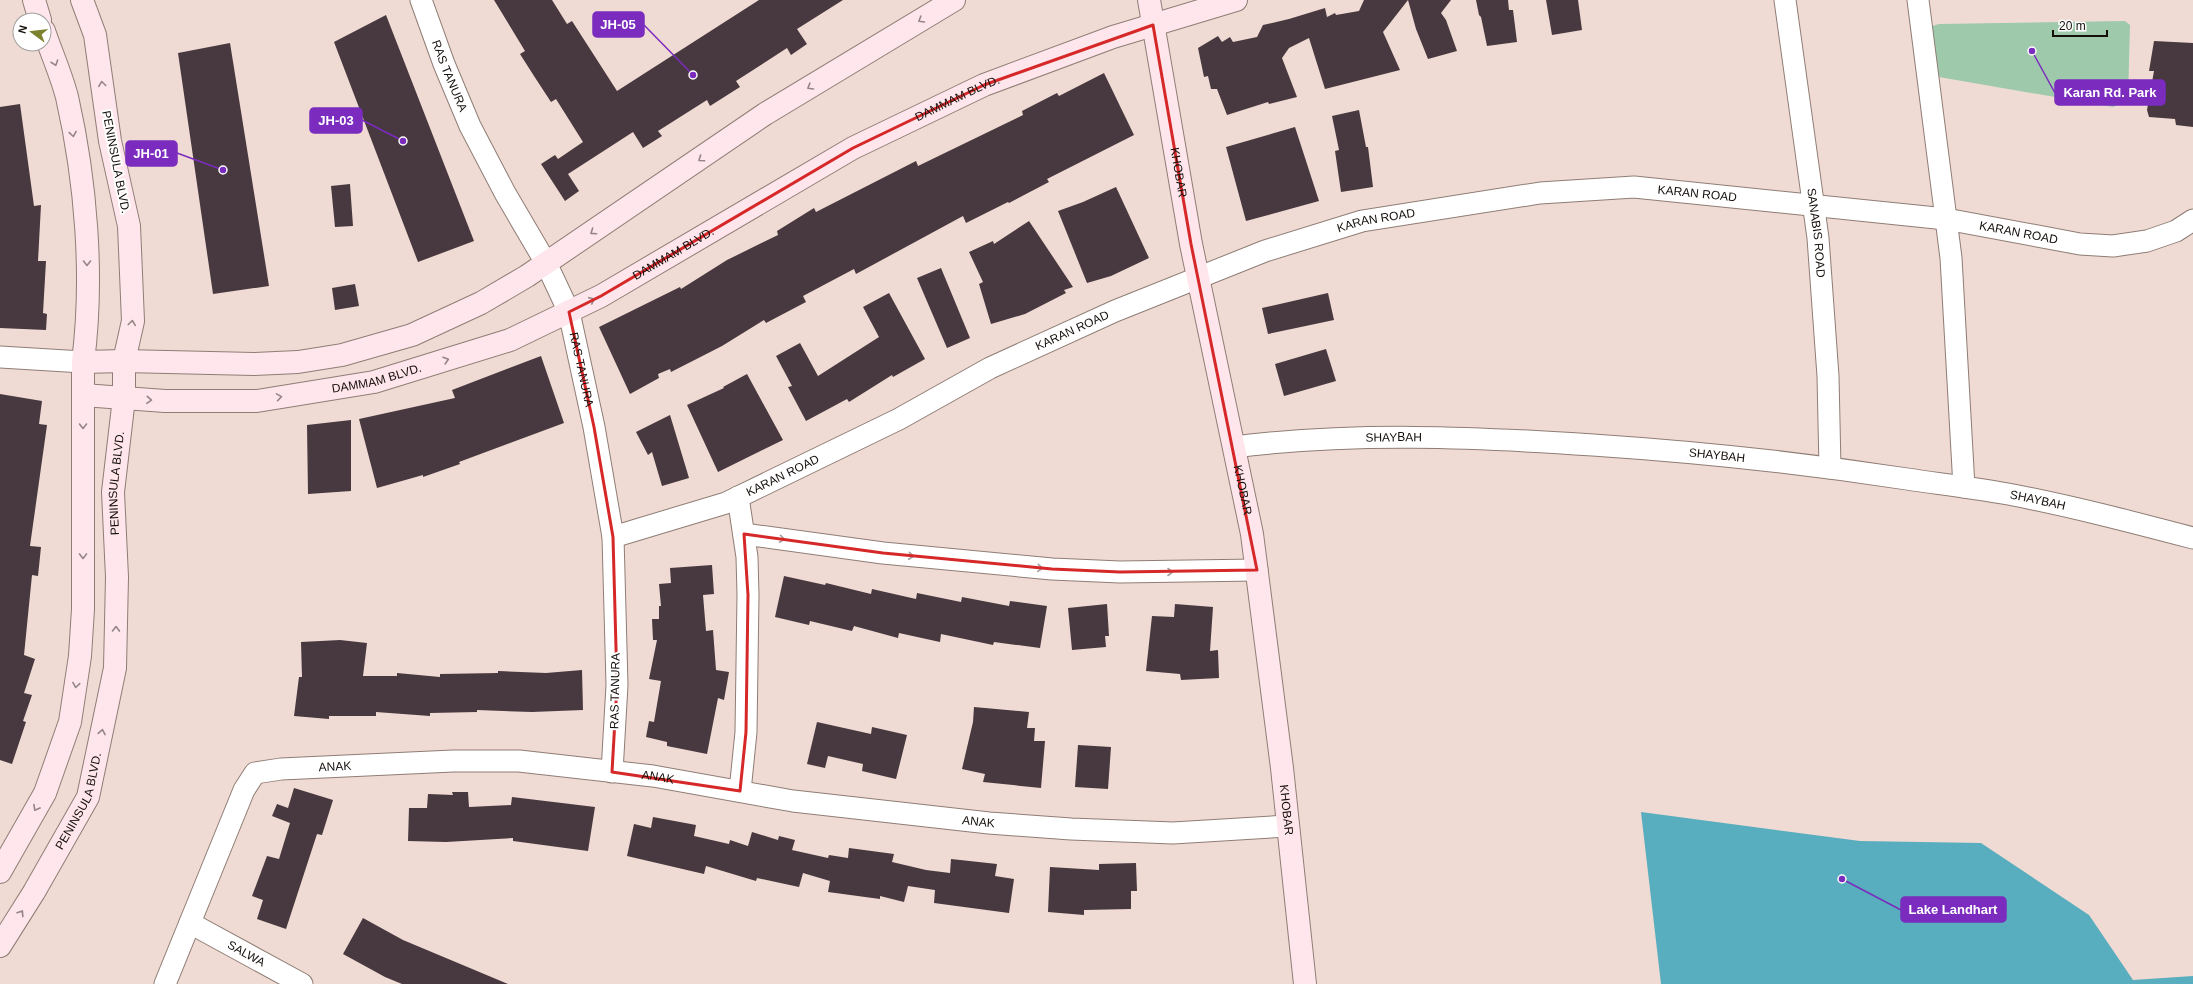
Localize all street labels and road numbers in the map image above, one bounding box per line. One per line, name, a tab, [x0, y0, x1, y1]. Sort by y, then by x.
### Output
street label: RAS TANURA	[429, 38, 470, 114]
street label: DAMMAM BLVD.	[913, 73, 1002, 124]
street label: PENINSULA BLVD.	[99, 109, 133, 215]
street label: KHOBAR	[1167, 146, 1190, 199]
street label: KARAN ROAD	[1657, 182, 1738, 205]
street label: SANABIS ROAD	[1804, 187, 1828, 279]
street label: KARAN ROAD	[1335, 206, 1416, 235]
street label: KARAN ROAD	[1978, 218, 2059, 247]
street label: DAMMAM BLVD.	[630, 224, 716, 283]
street label: KARAN ROAD	[1033, 308, 1112, 353]
street label: RAS TANURA	[567, 331, 596, 408]
street label: DAMMAM BLVD.	[331, 361, 423, 396]
street label: PENINSULA BLVD.	[106, 430, 127, 536]
street label: SHAYBAH	[1365, 430, 1422, 445]
street label: SHAYBAH	[1688, 446, 1746, 465]
street label: KARAN ROAD	[744, 452, 822, 499]
street label: KHOBAR	[1231, 464, 1255, 517]
street label: SHAYBAH	[2009, 488, 2067, 513]
street label: RAS TANURA	[607, 653, 623, 729]
street label: PENINSULA BLVD.	[53, 751, 104, 852]
street label: ANAK	[318, 759, 352, 774]
street label: ANAK	[641, 768, 675, 787]
street label: KHOBAR	[1277, 784, 1296, 836]
street label: ANAK	[962, 813, 995, 830]
street label: SALWA	[225, 938, 267, 970]

